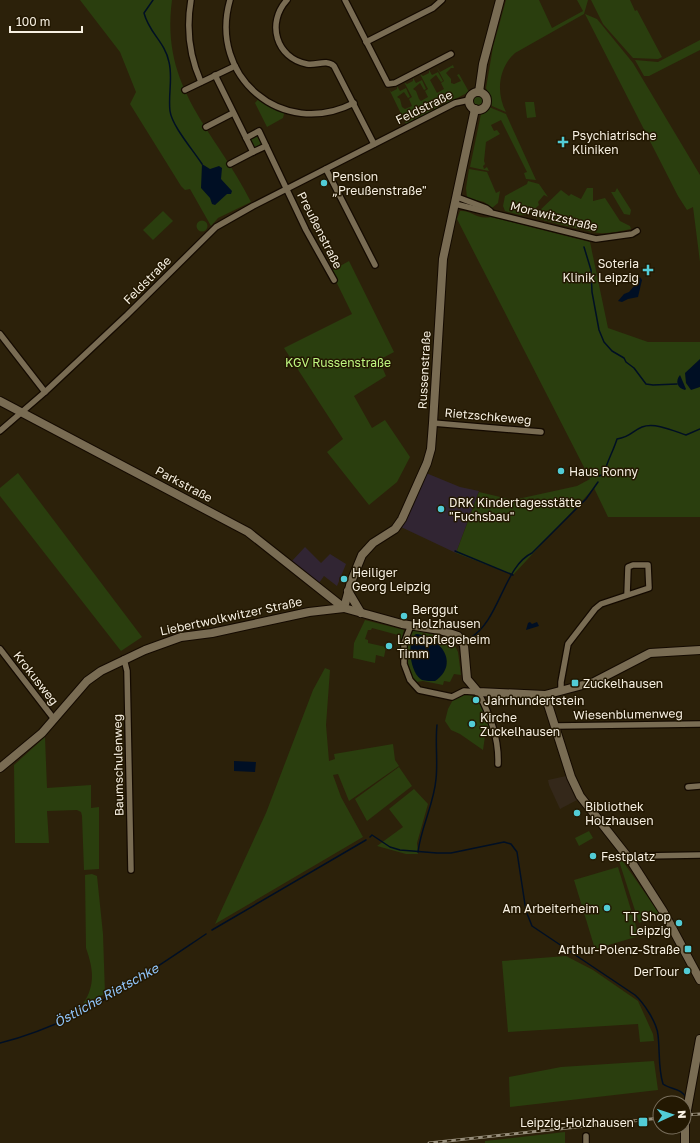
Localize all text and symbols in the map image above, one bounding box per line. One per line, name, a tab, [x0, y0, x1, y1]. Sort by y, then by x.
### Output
scale bar	[10, 8, 82, 34]
text: 100 m	[16, 14, 50, 29]
street label: Feldstraße	[393, 87, 455, 127]
place label: Psychiatrische Kliniken	[572, 128, 656, 157]
marker: Psychiatrische Kliniken	[557, 136, 569, 148]
place label: Pension „Preußenstraße"	[332, 169, 427, 198]
marker: Pension „Preußenstraße"	[319, 178, 329, 188]
street label: Preußenstraße	[294, 189, 346, 271]
street label: Morawitzstraße	[509, 198, 599, 234]
street label: Feldstraße	[120, 253, 174, 307]
place label: Soteria Klinik Leipzig	[562, 256, 639, 285]
marker: Soteria Klinik Leipzig	[642, 264, 654, 276]
street label: Russenstraße	[414, 330, 434, 410]
park label: KGV Russenstraße	[285, 355, 391, 370]
street label: Rietzschkeweg	[444, 405, 532, 427]
street label: Parkstraße	[153, 463, 215, 505]
place label: Haus Ronny	[569, 464, 638, 479]
marker: Haus Ronny	[556, 466, 566, 476]
place label: DRK Kindertagesstätte "Fuchsbau"	[449, 495, 582, 524]
marker: DRK Kindertagesstätte "Fuchsbau"	[436, 504, 446, 514]
place label: Heiliger Georg Leipzig	[352, 565, 431, 594]
marker: Heiliger Georg Leipzig	[339, 574, 349, 584]
street label: Liebertwolkwitzer Straße	[159, 594, 303, 638]
place label: Berggut Holzhausen	[412, 602, 481, 631]
marker: Berggut Holzhausen	[399, 611, 409, 621]
place label: Landpflegeheim Timm	[397, 632, 490, 661]
marker: Landpflegeheim Timm	[384, 641, 394, 651]
street label: Krokusweg	[10, 648, 62, 708]
place label: Zuckelhausen	[583, 676, 663, 691]
marker: Zuckelhausen	[570, 678, 580, 688]
place label: Jahrhundertstein	[484, 693, 584, 708]
marker: Jahrhundertstein	[471, 695, 481, 705]
street label: Wiesenblumenweg	[573, 706, 683, 722]
place label: Kirche Zuckelhausen	[480, 710, 560, 739]
street label: Baumschulenweg	[110, 714, 126, 816]
marker: Kirche Zuckelhausen	[467, 719, 477, 729]
place label: Bibliothek Holzhausen	[585, 799, 654, 828]
marker: Bibliothek Holzhausen	[572, 808, 582, 818]
place label: Festplatz	[601, 849, 655, 864]
marker: Festplatz	[588, 851, 598, 861]
place label: Am Arbeiterheim	[502, 901, 599, 916]
marker: Am Arbeiterheim	[602, 903, 612, 913]
place label: TT Shop Leipzig	[623, 909, 671, 938]
marker: TT Shop Leipzig	[674, 918, 684, 928]
place label: Arthur-Polenz-Straße	[558, 942, 680, 957]
marker: Arthur-Polenz-Straße	[683, 944, 693, 954]
water label: Östliche Rietschke	[51, 959, 162, 1030]
place label: DerTour	[633, 964, 679, 979]
marker: DerTour	[682, 966, 692, 976]
north arrow	[652, 1095, 692, 1135]
text: N	[676, 1110, 689, 1119]
place label: Leipzig-Holzhausen	[520, 1115, 634, 1130]
marker: Leipzig-Holzhausen	[637, 1116, 649, 1128]

